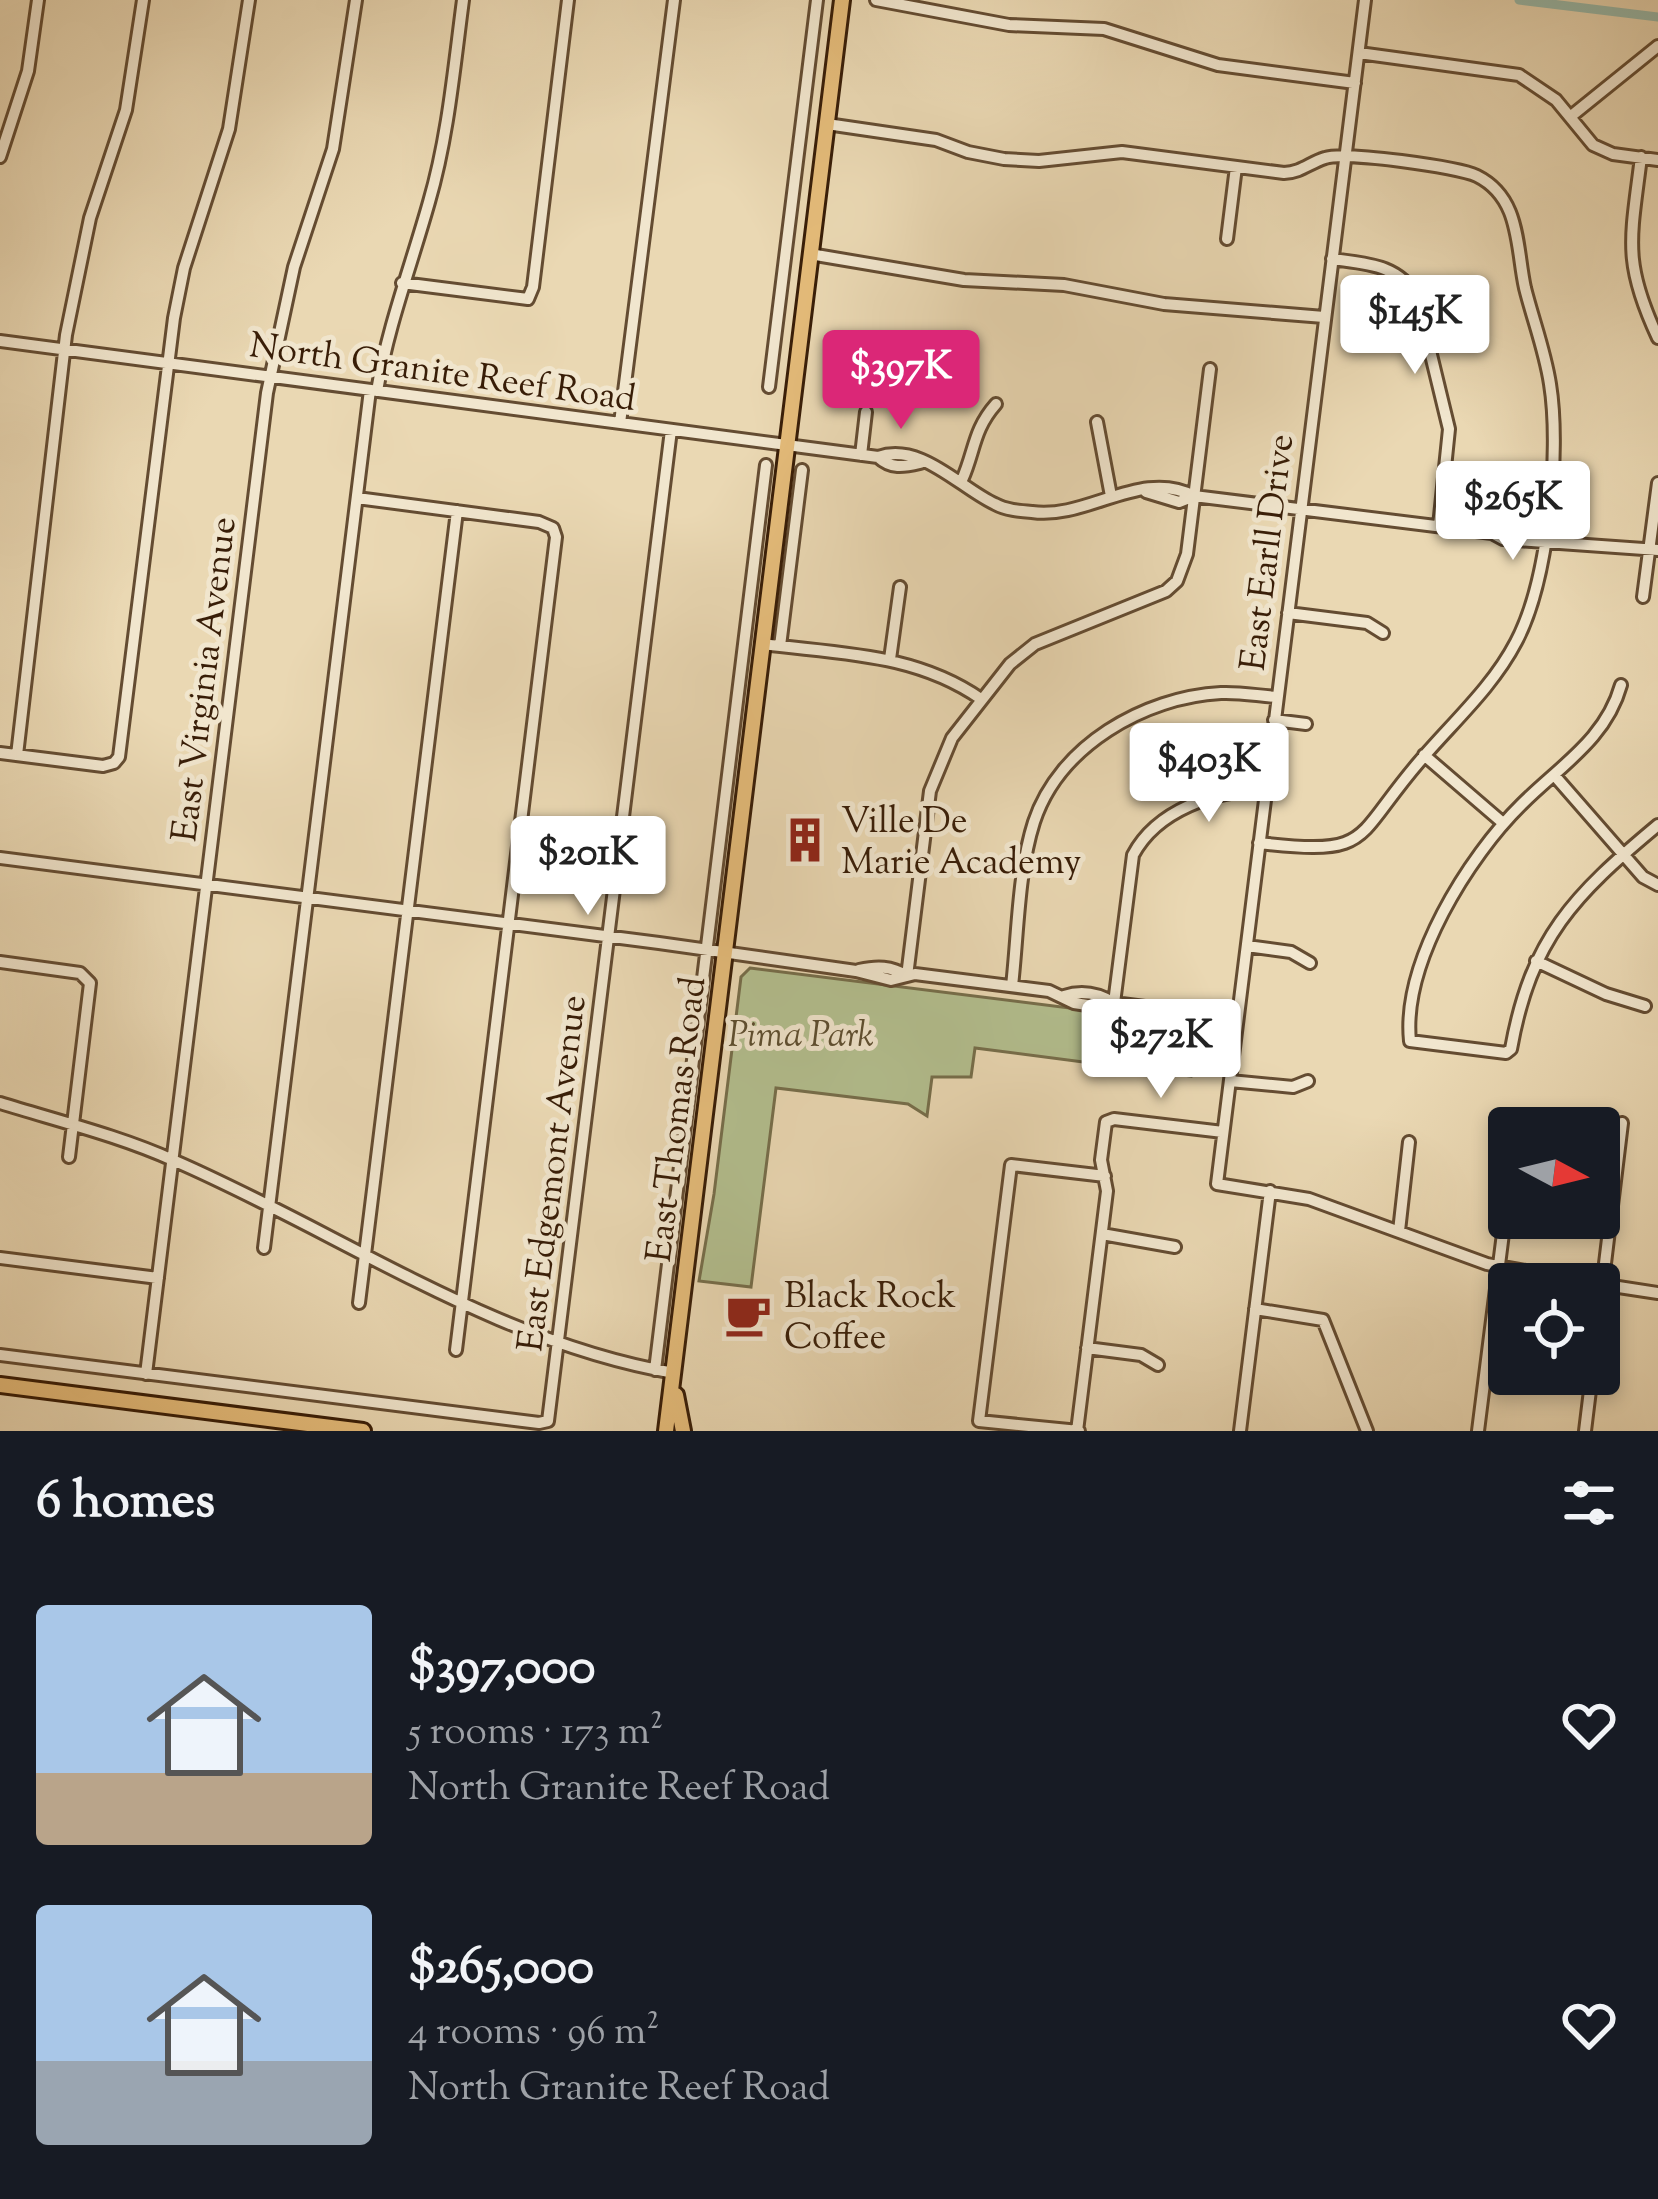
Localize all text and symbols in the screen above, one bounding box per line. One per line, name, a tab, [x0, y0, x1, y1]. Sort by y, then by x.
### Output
pin: $145K	[1331, 275, 1499, 377]
text: $145K	[1367, 286, 1463, 342]
street label: North Granite Reef Road	[246, 321, 639, 427]
pin: $397K	[817, 330, 985, 432]
text: $397K	[850, 341, 952, 397]
street label: East Earll Drive	[1229, 431, 1309, 674]
pin: $265K	[1429, 461, 1597, 563]
text: $265K	[1463, 472, 1563, 528]
street label: East Virginia Avenue	[160, 514, 252, 845]
pin: $403K	[1125, 723, 1293, 825]
text: $403K	[1157, 734, 1261, 790]
place label: Ville De Marie Academy	[841, 797, 1081, 890]
building icon: Ville De Marie Academy	[780, 815, 830, 865]
pin: $201K	[504, 816, 672, 918]
text: $201K	[538, 827, 638, 883]
street label: East Thomas Road	[635, 974, 721, 1265]
street label: East Edgemont Avenue	[506, 992, 602, 1355]
pin: $272K	[1077, 999, 1245, 1101]
text: $272K	[1109, 1010, 1213, 1066]
park label: Pima Park	[728, 1011, 874, 1063]
north arrow	[1488, 1107, 1620, 1239]
map controls	[1488, 1107, 1620, 1395]
button: locate	[1488, 1263, 1620, 1395]
place label: Black Rock Coffee	[784, 1272, 956, 1365]
cafe icon: Black Rock Coffee	[723, 1290, 773, 1340]
text: 6 homes	[36, 1467, 215, 1540]
icon: filters	[1556, 1470, 1622, 1536]
text: $397,000	[408, 1633, 596, 1706]
icon: home	[132, 1653, 276, 1797]
icon: heart	[1556, 1692, 1622, 1758]
text: 5 rooms · 173 m²	[408, 1706, 663, 1762]
text: North Granite Reef Road	[408, 1762, 830, 1818]
text: $265,000	[408, 1933, 594, 2006]
icon: home	[132, 1953, 276, 2097]
icon: heart	[1556, 1992, 1622, 2058]
text: 4 rooms · 96 m²	[408, 2006, 659, 2062]
text: North Granite Reef Road	[408, 2062, 830, 2118]

